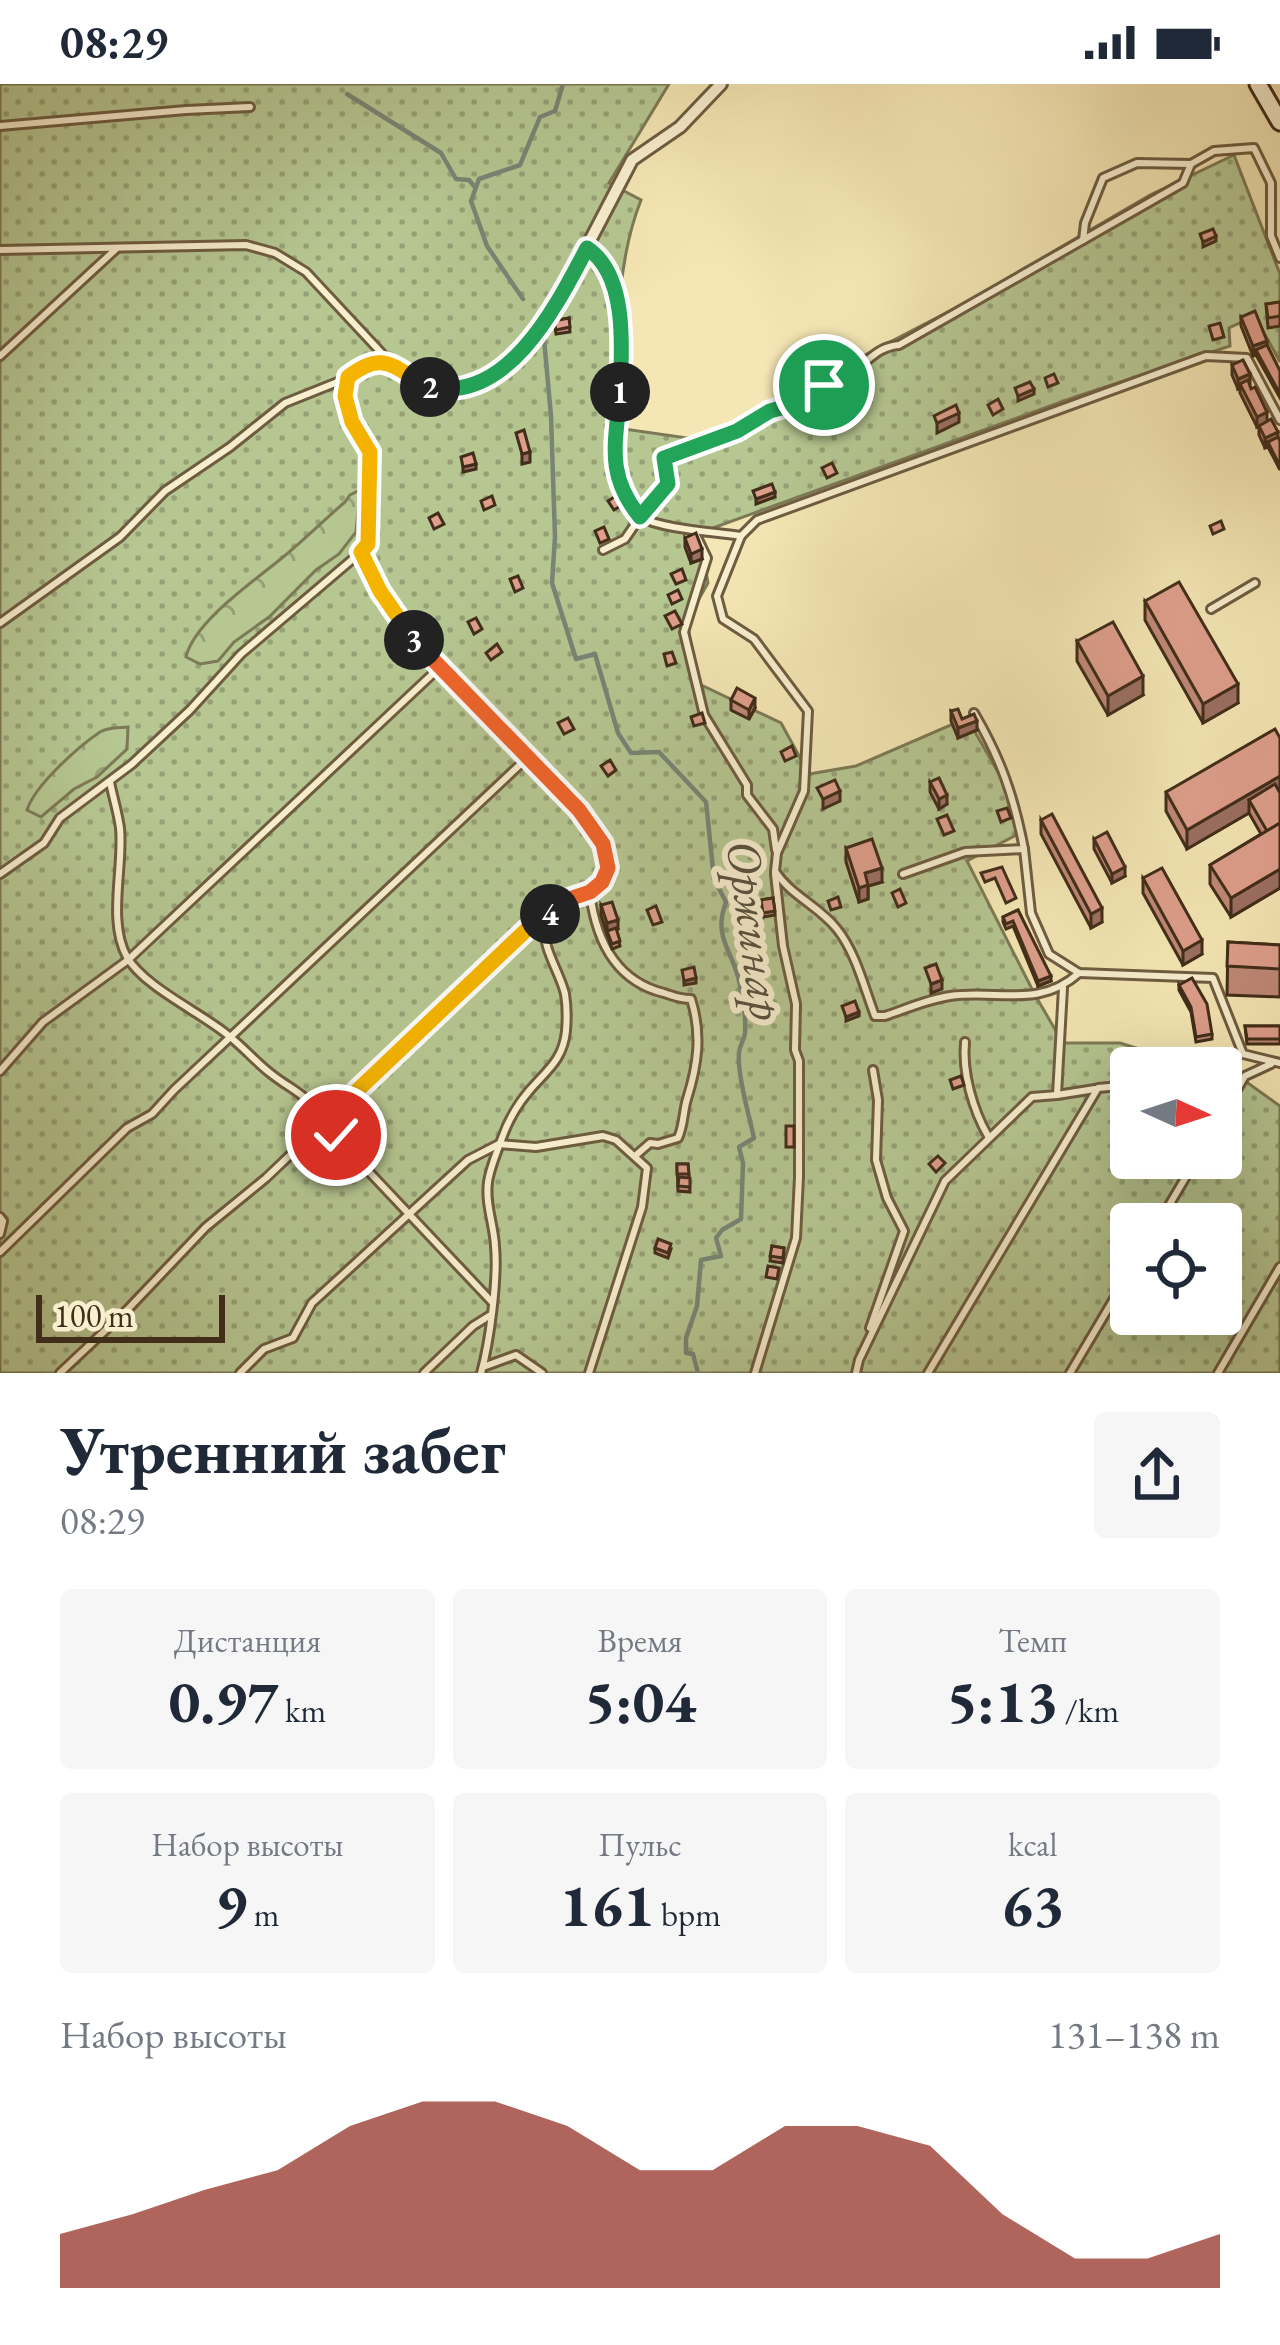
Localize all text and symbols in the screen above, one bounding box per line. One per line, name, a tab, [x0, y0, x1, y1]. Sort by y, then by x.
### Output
text: 08:29	[60, 13, 168, 71]
pin	[773, 334, 875, 436]
icon: arrive	[791, 352, 857, 418]
pin: 2	[400, 357, 460, 417]
pin: 1	[590, 362, 650, 422]
text: 2	[421, 365, 439, 408]
text: 1	[611, 370, 629, 413]
pin: 3	[384, 610, 444, 670]
text: 3	[405, 618, 423, 661]
water label: Оржинар	[713, 836, 799, 1024]
pin: 4	[520, 884, 580, 944]
text: 4	[541, 892, 559, 935]
north arrow	[1110, 1047, 1242, 1179]
map controls	[1110, 1047, 1242, 1335]
pin	[285, 1084, 387, 1186]
icon: check	[303, 1102, 369, 1168]
button: locate	[1110, 1203, 1242, 1335]
scale bar	[36, 1289, 225, 1342]
text: 100 m	[54, 1294, 134, 1337]
text: Утренний забег	[60, 1407, 506, 1493]
button: share	[1094, 1412, 1220, 1538]
text: 08:29	[60, 1495, 145, 1546]
text: Дистанция	[174, 1619, 321, 1662]
text: Время	[598, 1619, 682, 1662]
text: Темп	[998, 1619, 1067, 1662]
text: 0.97	[168, 1662, 278, 1740]
text: 5:04	[584, 1662, 696, 1740]
text: 5:13	[946, 1662, 1058, 1740]
text: km	[278, 1689, 326, 1732]
text: /km	[1058, 1689, 1119, 1732]
text: Набор высоты	[151, 1823, 343, 1866]
text: Пульс	[598, 1823, 682, 1866]
text: kcal	[1008, 1823, 1057, 1866]
text: 9	[215, 1866, 247, 1944]
text: 161	[559, 1866, 654, 1944]
text: 63	[1001, 1866, 1064, 1944]
text: m	[247, 1893, 279, 1936]
text: bpm	[654, 1893, 721, 1936]
text: Набор высоты	[60, 2009, 287, 2060]
text: 131–138 m	[1048, 2009, 1220, 2060]

